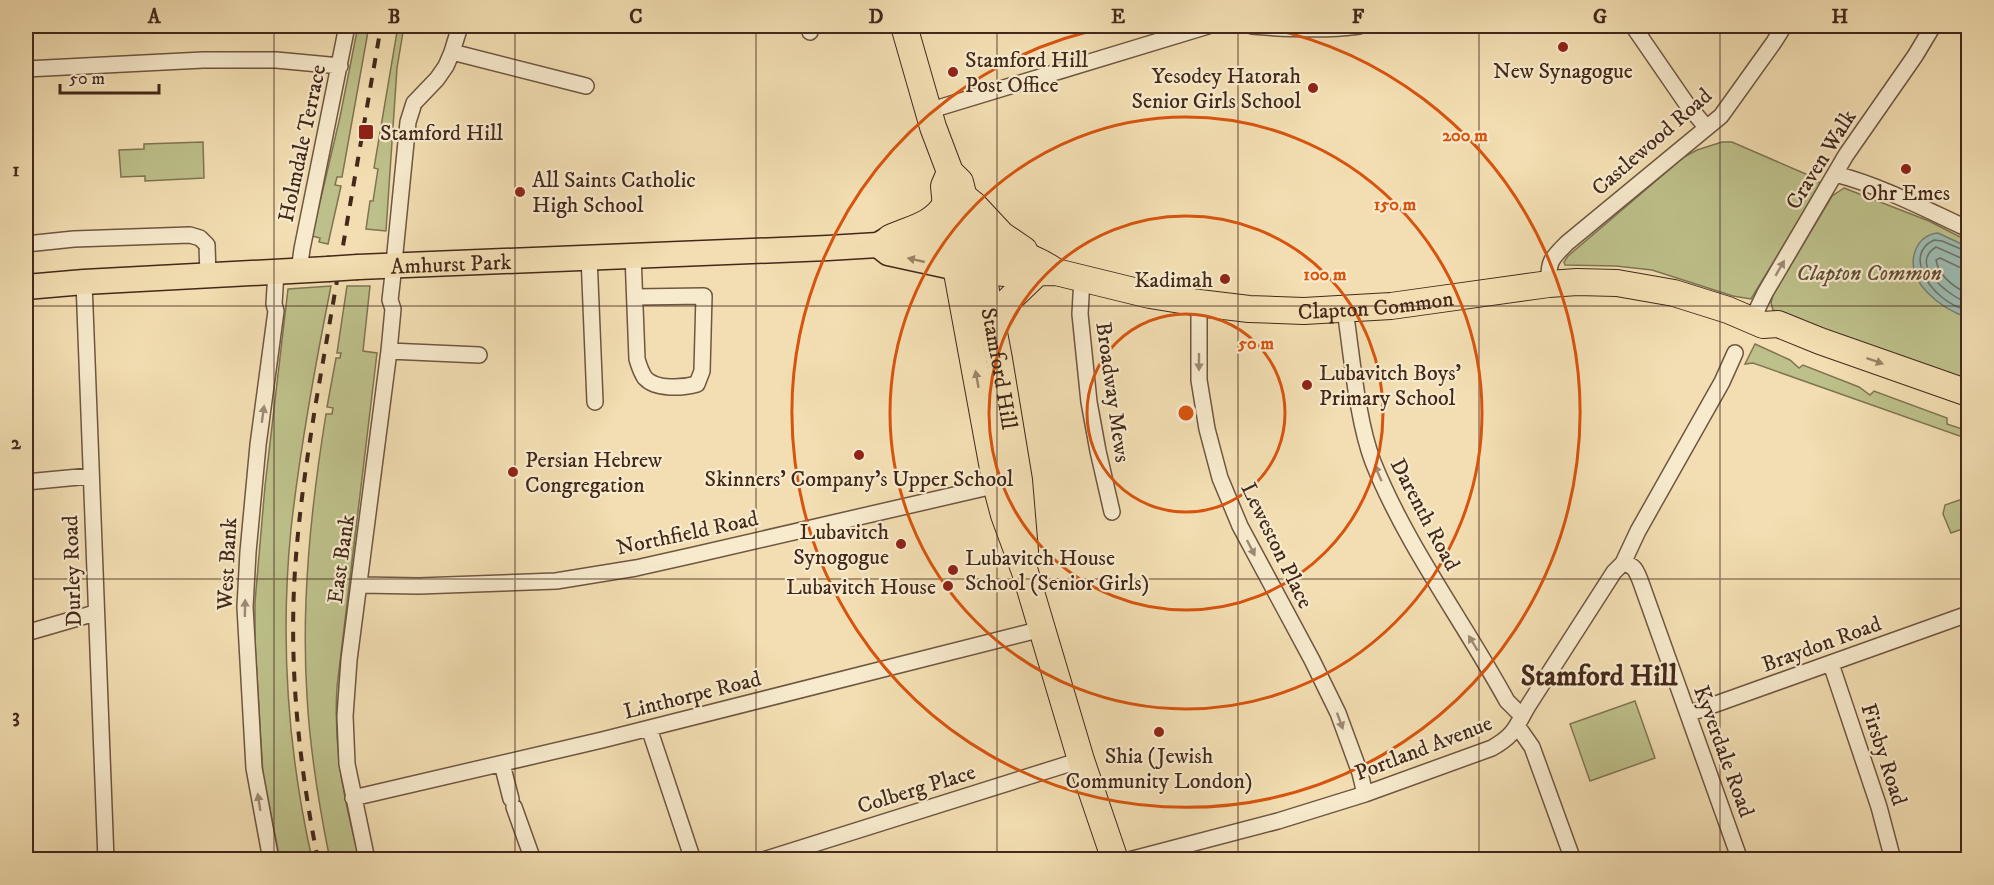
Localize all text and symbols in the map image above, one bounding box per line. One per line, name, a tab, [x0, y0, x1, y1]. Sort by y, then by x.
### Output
text: A	[147, 5, 162, 30]
text: B	[388, 5, 400, 30]
text: C	[629, 5, 643, 30]
text: D	[869, 5, 884, 30]
text: E	[1111, 5, 1125, 30]
text: F	[1352, 5, 1365, 30]
text: G	[1593, 5, 1607, 30]
text: H	[1832, 5, 1849, 30]
marker: New Synagogue	[1556, 40, 1570, 54]
place label: Stamford Hill Post Office	[965, 47, 1089, 99]
scale bar	[60, 57, 159, 95]
place label: New Synagogue	[1493, 58, 1633, 85]
street label: Holmdale Terrace	[273, 62, 332, 225]
place label: Yesodey Hatorah Senior Girls School	[1131, 63, 1301, 115]
marker: Stamford Hill Post Office	[946, 65, 960, 79]
text: 50 m	[69, 68, 105, 90]
marker: Yesodey Hatorah Senior Girls School	[1306, 81, 1320, 95]
street label: Castlewood Road	[1586, 83, 1718, 202]
street label: Craven Walk	[1780, 105, 1863, 215]
place label: Stamford Hill	[380, 120, 504, 147]
marker: Stamford Hill	[357, 123, 375, 141]
text: 200 m	[1442, 125, 1488, 147]
text: 1	[12, 158, 20, 183]
marker: Ohr Emes	[1899, 162, 1913, 176]
place label: All Saints Catholic High School	[532, 167, 696, 219]
place label: Ohr Emes	[1862, 180, 1950, 207]
marker: All Saints Catholic High School	[513, 185, 527, 199]
text: 150 m	[1374, 194, 1417, 216]
street label: Amhurst Park	[390, 249, 512, 281]
one-way arrow	[907, 255, 926, 264]
one-way arrow	[1774, 260, 1785, 276]
park label: Clapton Common	[1796, 260, 1942, 287]
text: 100 m	[1303, 264, 1347, 286]
place label: Kadimah	[1134, 267, 1213, 294]
marker: Kadimah	[1218, 272, 1232, 286]
street label: Clapton Common	[1297, 285, 1456, 326]
street label: Stamford Hill	[974, 305, 1022, 432]
street label: Broadway Mews	[1089, 320, 1136, 464]
text: 50 m	[1237, 333, 1274, 355]
one-way arrow	[1194, 352, 1204, 371]
one-way arrow	[1866, 356, 1884, 366]
place label: Lubavitch Boys' Primary School	[1319, 360, 1461, 412]
one-way arrow	[972, 369, 981, 388]
marker: Lubavitch Boys' Primary School	[1300, 378, 1314, 392]
centre of rings	[1176, 403, 1196, 423]
one-way arrow	[258, 404, 267, 423]
text: 2	[11, 431, 22, 456]
place label: Persian Hebrew Congregation	[525, 447, 662, 499]
marker: Skinners' Company's Upper School	[852, 448, 866, 462]
street label: Darenth Road	[1384, 454, 1466, 575]
one-way arrow	[1373, 464, 1382, 482]
marker: Persian Hebrew Congregation	[506, 465, 520, 479]
place label: Skinners' Company's Upper School	[705, 466, 1014, 493]
street label: Leweston Place	[1235, 478, 1319, 613]
street label: Northfield Road	[614, 505, 761, 562]
street label: East Bank	[322, 513, 361, 606]
street label: Durley Road	[57, 515, 88, 627]
street label: West Bank	[212, 517, 243, 612]
place label: Lubavitch Synogogue	[793, 519, 889, 571]
marker: Lubavitch Synogogue	[894, 537, 908, 551]
one-way arrow	[1246, 539, 1256, 556]
place label: Lubavitch House School (Senior Girls)	[965, 545, 1149, 597]
marker: Lubavitch House School (Senior Girls)	[946, 563, 960, 577]
place label: Lubavitch House	[786, 574, 936, 601]
marker: Lubavitch House	[941, 579, 955, 593]
one-way arrow	[240, 598, 250, 617]
street label: Braydon Road	[1758, 610, 1885, 678]
one-way arrow	[1467, 635, 1478, 651]
district label: Stamford Hill	[1521, 659, 1678, 694]
street label: Linthorpe Road	[621, 665, 764, 726]
street label: Kyverdale Road	[1687, 682, 1760, 821]
street label: Firsby Road	[1854, 700, 1913, 809]
text: 3	[12, 704, 20, 729]
street label: Portland Avenue	[1351, 710, 1496, 787]
one-way arrow	[1336, 712, 1346, 730]
marker: Shia (Jewish Community London)	[1152, 725, 1166, 739]
place label: Shia (Jewish Community London)	[1066, 743, 1252, 795]
street label: Colberg Place	[854, 759, 979, 820]
one-way arrow	[255, 793, 264, 812]

